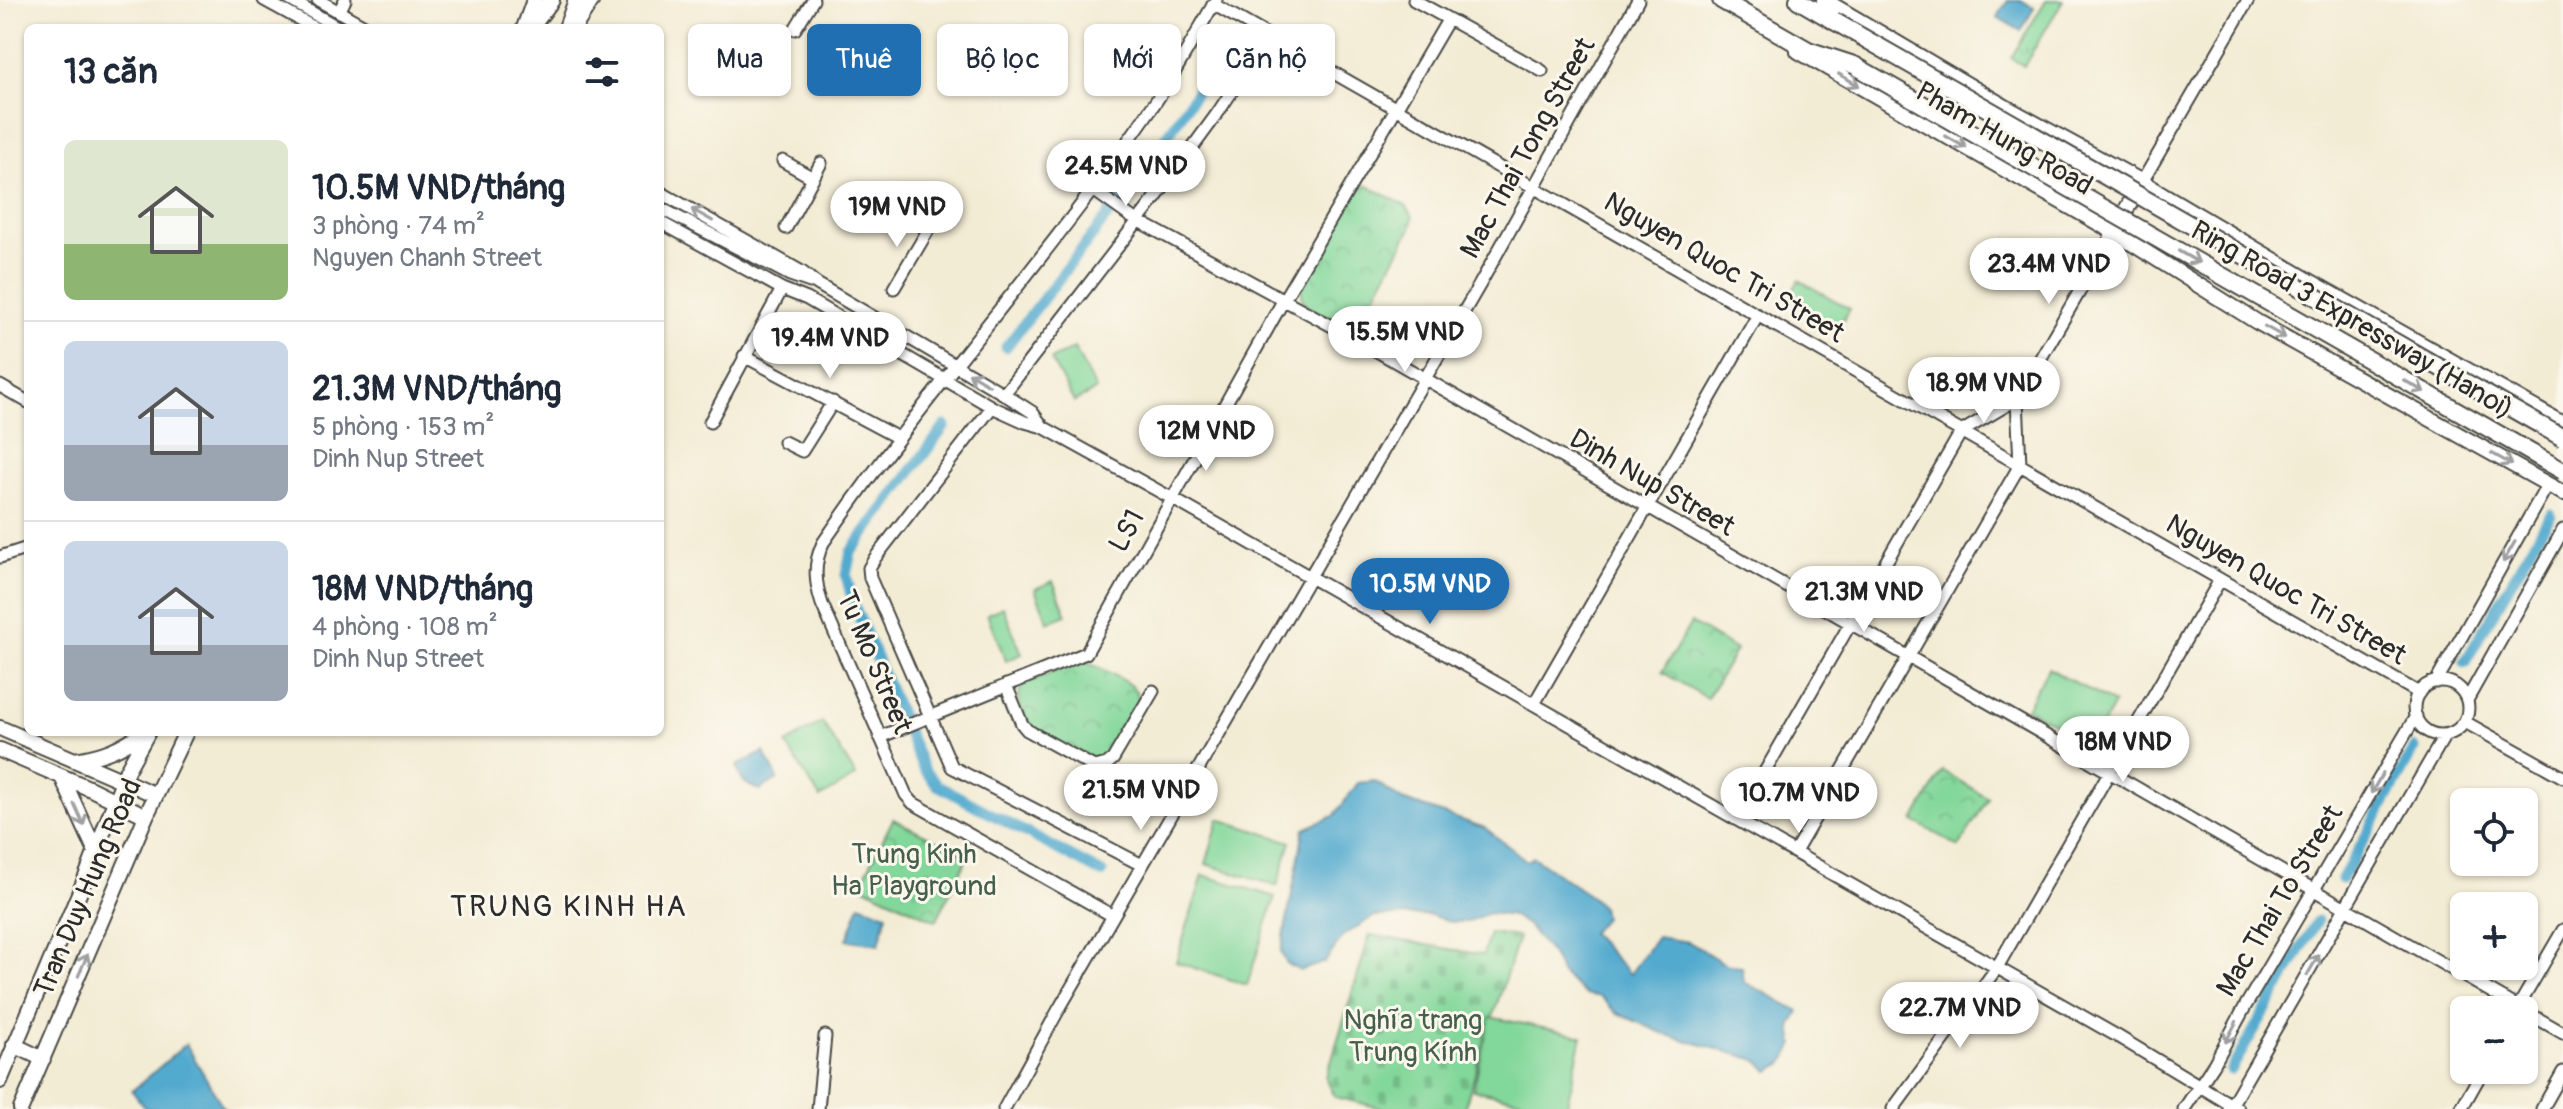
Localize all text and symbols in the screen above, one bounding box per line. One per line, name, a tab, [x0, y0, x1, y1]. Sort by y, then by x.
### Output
chip: Mua	[688, 24, 791, 96]
chip: Thuê	[807, 24, 921, 96]
chip: Bộ lọc	[937, 24, 1068, 96]
chip: Mới	[1084, 24, 1181, 96]
chip: Căn hộ	[1197, 24, 1335, 96]
street label: Mac Thai Tong Street	[1453, 31, 1604, 265]
icon: filters	[580, 50, 624, 94]
text: 13 căn	[64, 51, 158, 94]
one-way arrow	[1837, 73, 1861, 89]
street label: Pham Hung Road	[1909, 74, 2099, 204]
one-way arrow	[1944, 135, 1968, 150]
pin: 24.5M VND	[1034, 140, 1218, 208]
text: 24.5M VND	[1064, 150, 1188, 182]
text: 10.5M VND/tháng	[312, 167, 565, 210]
icon: home	[128, 172, 224, 268]
pin: 19M VND	[823, 181, 971, 249]
street label: Nguyen Quoc Tri Street	[1597, 185, 1851, 352]
text: 19M VND	[848, 191, 946, 223]
one-way arrow	[691, 207, 714, 223]
text: 3 phòng · 74 m²	[312, 210, 485, 242]
street label: Ring Road 3 Expressway (Hanoi)	[2185, 213, 2519, 427]
pin: 23.4M VND	[1957, 238, 2141, 306]
text: Nguyen Chanh Street	[312, 242, 542, 274]
text: 23.4M VND	[1988, 248, 2110, 280]
one-way arrow	[2177, 249, 2200, 265]
pin: 15.5M VND	[1313, 306, 1497, 374]
pin: 19.4M VND	[738, 312, 922, 380]
text: 15.5M VND	[1346, 316, 1464, 348]
text: 19.4M VND	[771, 322, 889, 354]
one-way arrow	[2263, 324, 2286, 340]
pin: 18.9M VND	[1892, 357, 2076, 425]
text: 18.9M VND	[1926, 367, 2042, 399]
text: 21.3M VND/tháng	[312, 368, 561, 411]
one-way arrow	[968, 371, 991, 387]
icon: home	[128, 373, 224, 469]
one-way arrow	[2402, 379, 2426, 394]
pin: 12M VND	[1132, 405, 1280, 473]
text: 5 phòng · 153 m²	[312, 411, 494, 443]
text: 12M VND	[1157, 415, 1255, 447]
street label: Dinh Nup Street	[1563, 421, 1742, 545]
text: Dinh Nup Street	[312, 443, 484, 475]
one-way arrow	[2490, 451, 2513, 467]
street label: LS1	[1101, 504, 1153, 558]
street label: Nguyen Quoc Tri Street	[2159, 507, 2413, 674]
one-way arrow	[2501, 540, 2517, 563]
pin: 10.5M VND	[1338, 558, 1522, 626]
pin: 21.3M VND	[1772, 566, 1956, 634]
text: 18M VND/tháng	[312, 568, 533, 611]
text: 10.5M VND	[1369, 568, 1491, 600]
icon: home	[128, 573, 224, 669]
text: 21.3M VND	[1805, 576, 1923, 608]
street label: Tu Mo Street	[828, 585, 920, 739]
text: 4 phòng · 108 m²	[312, 611, 498, 643]
text: Dinh Nup Street	[312, 643, 484, 675]
pin: 18M VND	[2049, 716, 2197, 784]
text: 18M VND	[2074, 726, 2172, 758]
pin: 21.5M VND	[1049, 764, 1233, 832]
pin: 10.7M VND	[1707, 767, 1891, 835]
one-way arrow	[2369, 771, 2385, 794]
street label: Tran Duy Hung Road	[26, 774, 150, 1002]
text: 21.5M VND	[1082, 774, 1200, 806]
text: 10.7M VND	[1738, 777, 1860, 809]
map controls	[2450, 788, 2538, 1084]
button: locate	[2450, 788, 2538, 876]
street label: Mac Thai To Street	[2209, 798, 2351, 1003]
one-way arrow	[72, 802, 87, 826]
park label: Trung Kinh Ha Playground	[831, 837, 997, 904]
district label: TRUNG KINH HA	[450, 888, 688, 925]
button: +	[2450, 892, 2538, 980]
one-way arrow	[77, 953, 92, 978]
one-way arrow	[2305, 954, 2321, 977]
pin: 22.7M VND	[1868, 982, 2052, 1050]
text: 22.7M VND	[1899, 992, 2021, 1024]
button: −	[2450, 996, 2538, 1084]
park label: Nghĩa trang Trung Kính	[1344, 1003, 1482, 1070]
one-way arrow	[2223, 1019, 2239, 1043]

